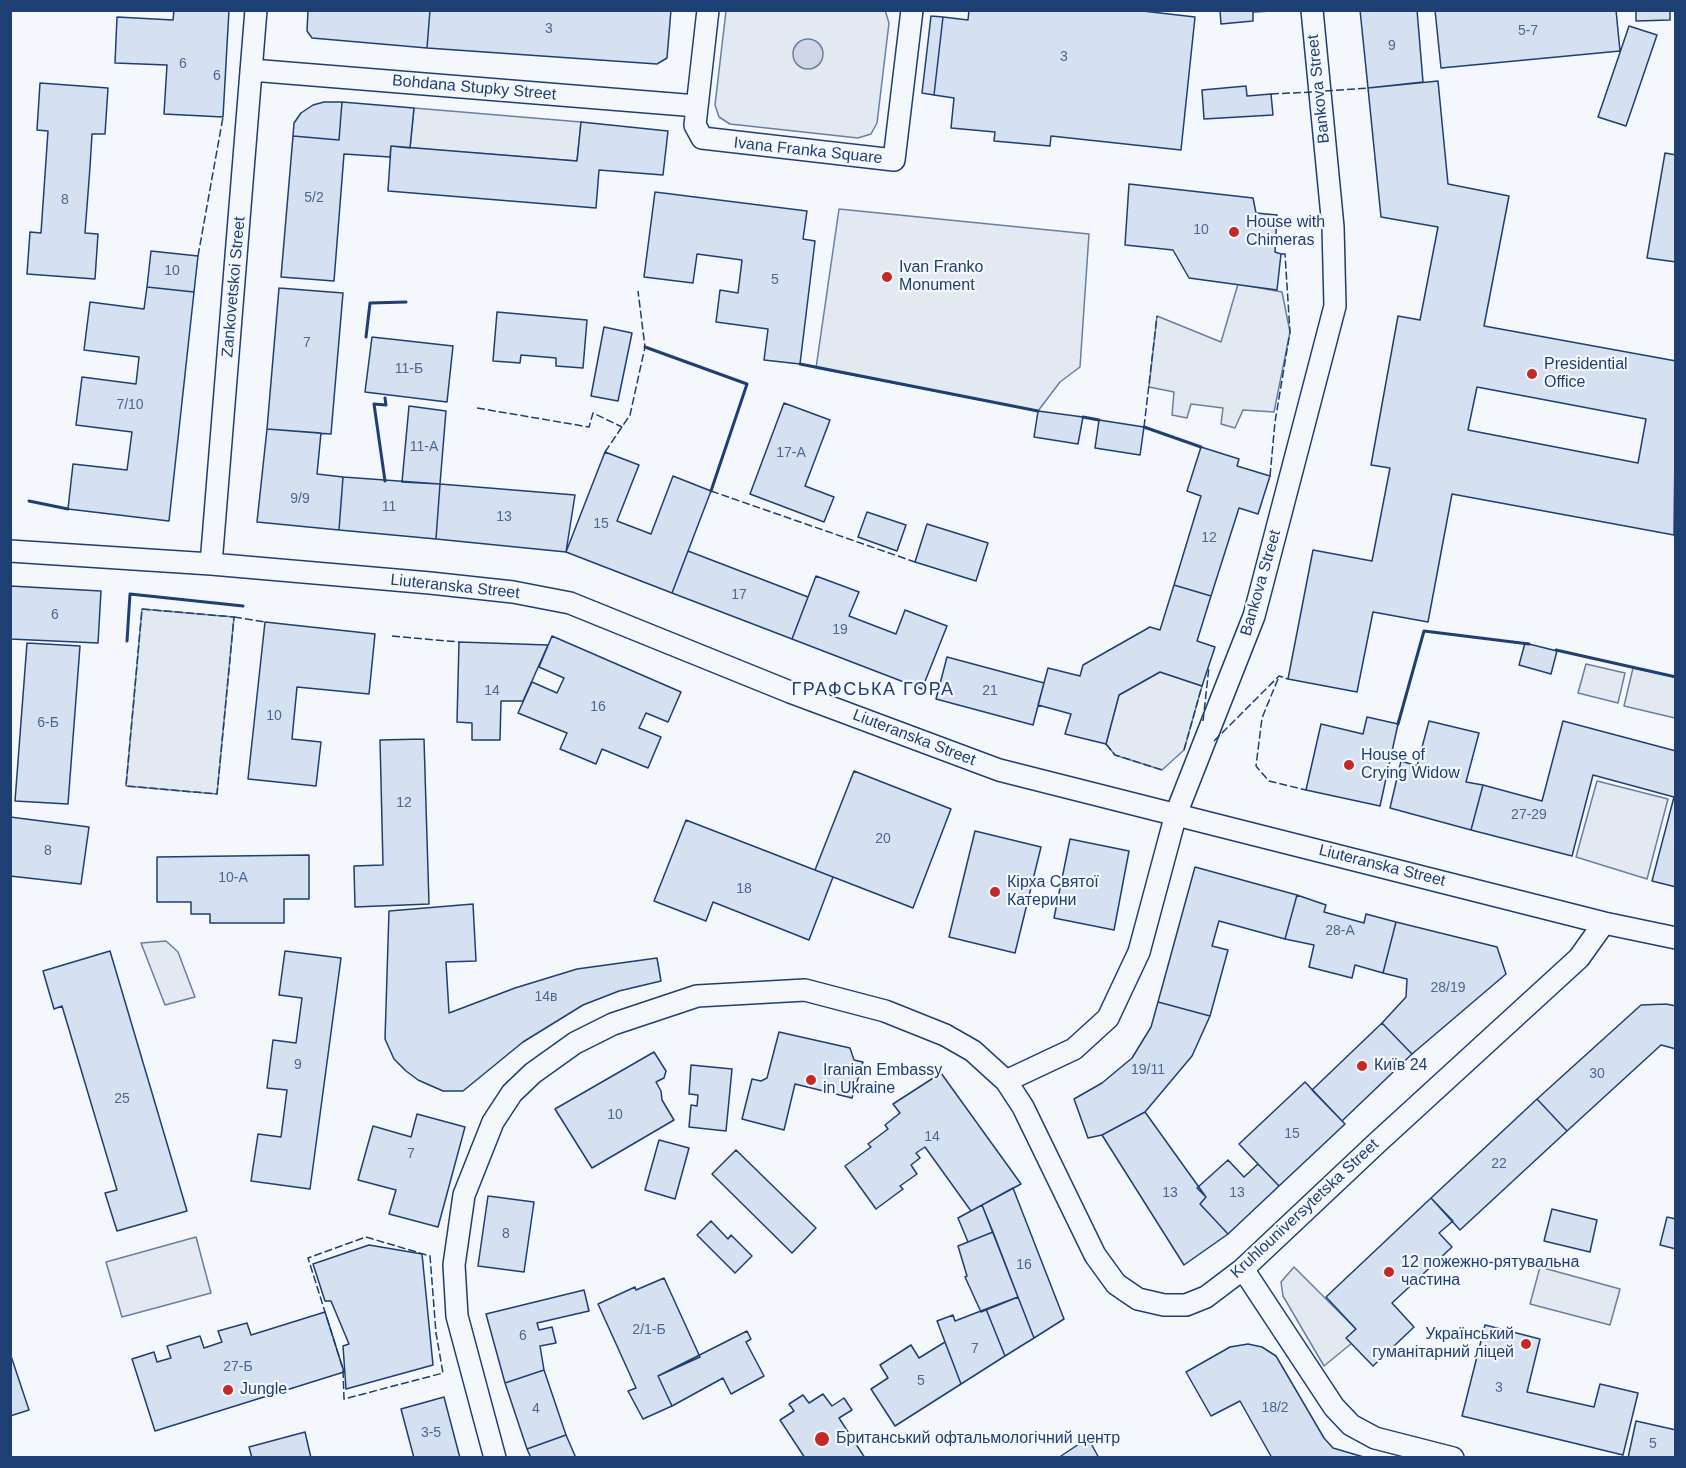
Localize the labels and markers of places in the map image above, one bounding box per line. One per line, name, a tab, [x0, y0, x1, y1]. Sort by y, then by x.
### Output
place label: House with Chimeras	[1246, 213, 1325, 251]
marker: House with Chimeras	[1227, 225, 1241, 239]
place label: Ivan Franko Monument	[899, 258, 983, 296]
marker: Ivan Franko Monument	[880, 270, 894, 284]
place label: Presidential Office	[1544, 355, 1628, 393]
marker: Presidential Office	[1525, 367, 1539, 381]
place label: House of Crying Widow	[1361, 746, 1460, 784]
marker: House of Crying Widow	[1342, 758, 1356, 772]
place label: Кірха Святої Катерини	[1007, 873, 1099, 911]
marker: Кірха Святої Катерини	[988, 885, 1002, 899]
place label: Київ 24	[1374, 1056, 1427, 1076]
marker: Київ 24	[1355, 1059, 1369, 1073]
place label: Iranian Embassy in Ukraine	[823, 1061, 942, 1099]
marker: Iranian Embassy in Ukraine	[804, 1073, 818, 1087]
place label: 12 пожежно-рятувальна частина	[1401, 1253, 1579, 1291]
marker: 12 пожежно-рятувальна частина	[1382, 1265, 1396, 1279]
place label: Український гуманітарний ліцей	[1372, 1325, 1514, 1363]
marker: Український гуманітарний ліцей	[1519, 1337, 1533, 1351]
place label: Jungle	[240, 1380, 287, 1400]
marker: Jungle	[221, 1383, 235, 1397]
place label: Британський офтальмологічний центр	[836, 1429, 1120, 1449]
marker: Британський офтальмологічний центр	[813, 1430, 831, 1448]

